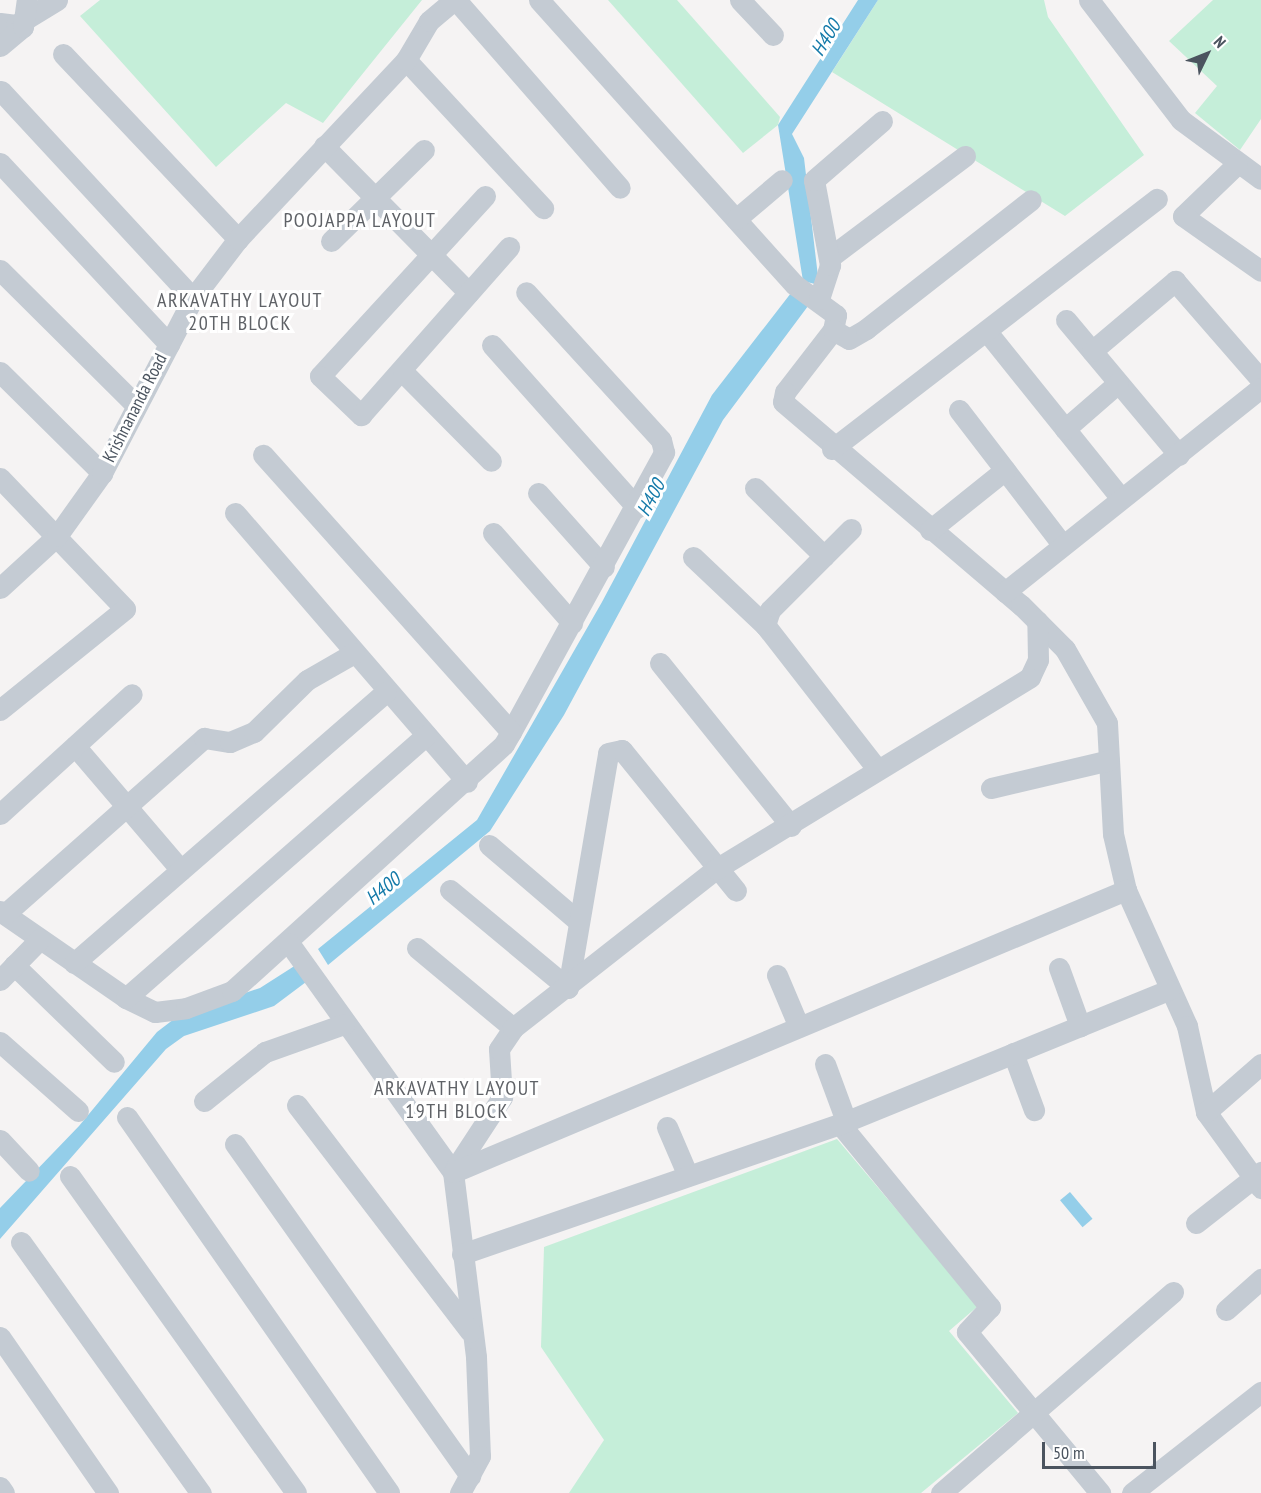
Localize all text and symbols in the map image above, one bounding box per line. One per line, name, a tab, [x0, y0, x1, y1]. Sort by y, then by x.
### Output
water label: H400	[806, 16, 846, 60]
north arrow	[1177, 24, 1237, 84]
text: N	[1210, 32, 1230, 52]
district label: POOJAPPA LAYOUT	[283, 208, 437, 232]
district label: ARKAVATHY LAYOUT 20TH BLOCK	[157, 289, 323, 336]
street label: Krishnananda Road	[98, 350, 172, 466]
water label: H400	[632, 476, 670, 520]
water label: H400	[361, 868, 405, 910]
district label: ARKAVATHY LAYOUT 19TH BLOCK	[374, 1076, 540, 1123]
scale bar	[1045, 1430, 1159, 1468]
text: 50 m	[1053, 1441, 1085, 1464]

